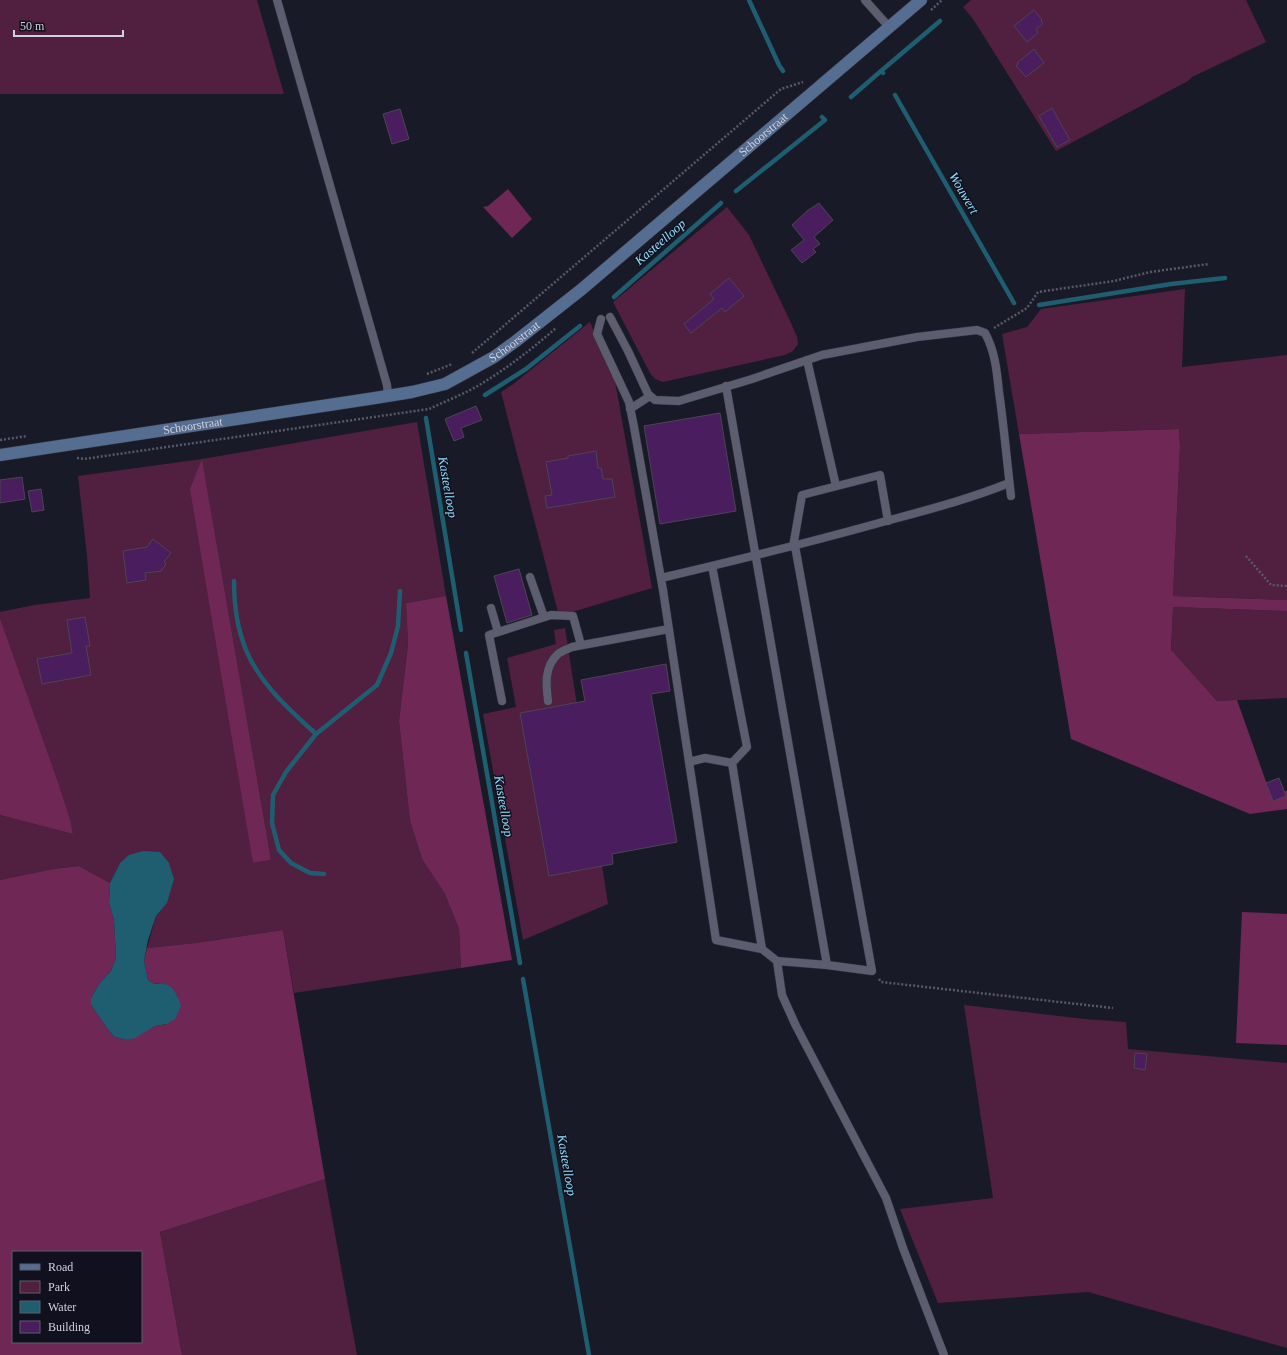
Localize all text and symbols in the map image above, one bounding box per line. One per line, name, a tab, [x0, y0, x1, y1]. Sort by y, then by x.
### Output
scale bar	[14, 12, 123, 38]
text: 50 m	[20, 19, 45, 33]
street label: Schoorstraat	[736, 109, 791, 159]
water label: Wouwert	[946, 169, 982, 217]
water label: Kasteelloop	[631, 216, 689, 269]
street label: Schoorstraat	[486, 318, 543, 365]
street label: Schoorstraat	[162, 414, 224, 437]
water label: Kasteelloop	[435, 454, 461, 519]
water label: Kasteelloop	[491, 773, 517, 838]
water label: Kasteelloop	[554, 1132, 580, 1197]
legend	[12, 1251, 142, 1343]
text: Road	[48, 1260, 73, 1274]
text: Park	[48, 1280, 70, 1294]
text: Water	[48, 1300, 76, 1314]
text: Building	[48, 1320, 90, 1334]

